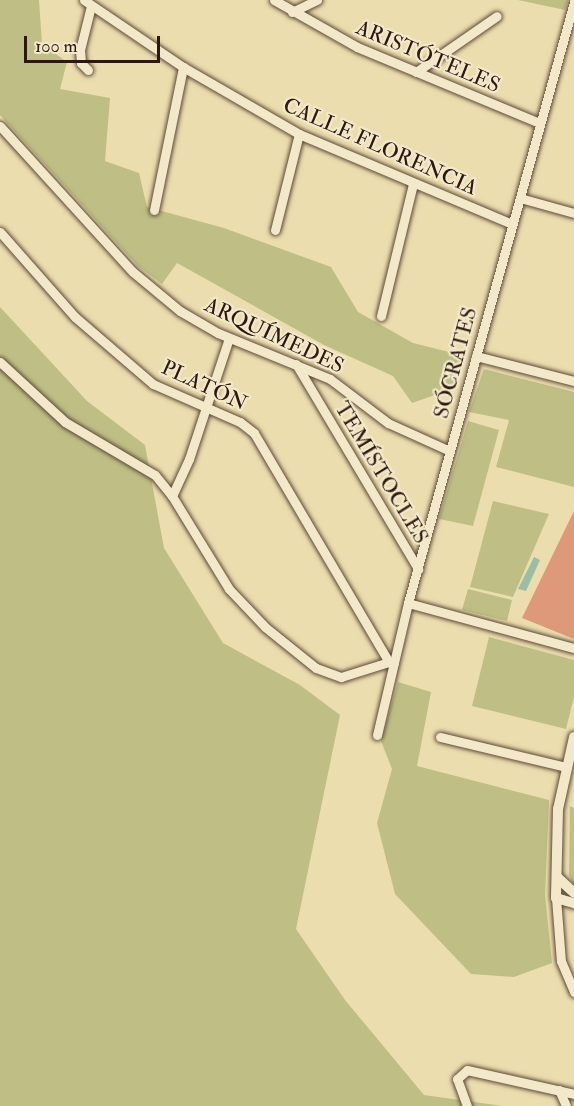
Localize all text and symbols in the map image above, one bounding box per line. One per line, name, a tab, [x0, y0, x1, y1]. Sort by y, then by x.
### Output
street label: ARISTÓTELES	[352, 15, 504, 99]
scale bar	[27, 24, 164, 62]
text: 100 m	[35, 35, 78, 58]
street label: CALLE FLORENCIA	[279, 93, 481, 201]
street label: ARQUÍMEDES	[200, 293, 348, 379]
street label: SÓCRATES	[429, 305, 483, 421]
street label: PLATÓN	[157, 355, 251, 417]
street label: TEMÍSTOCLES	[329, 397, 433, 549]

